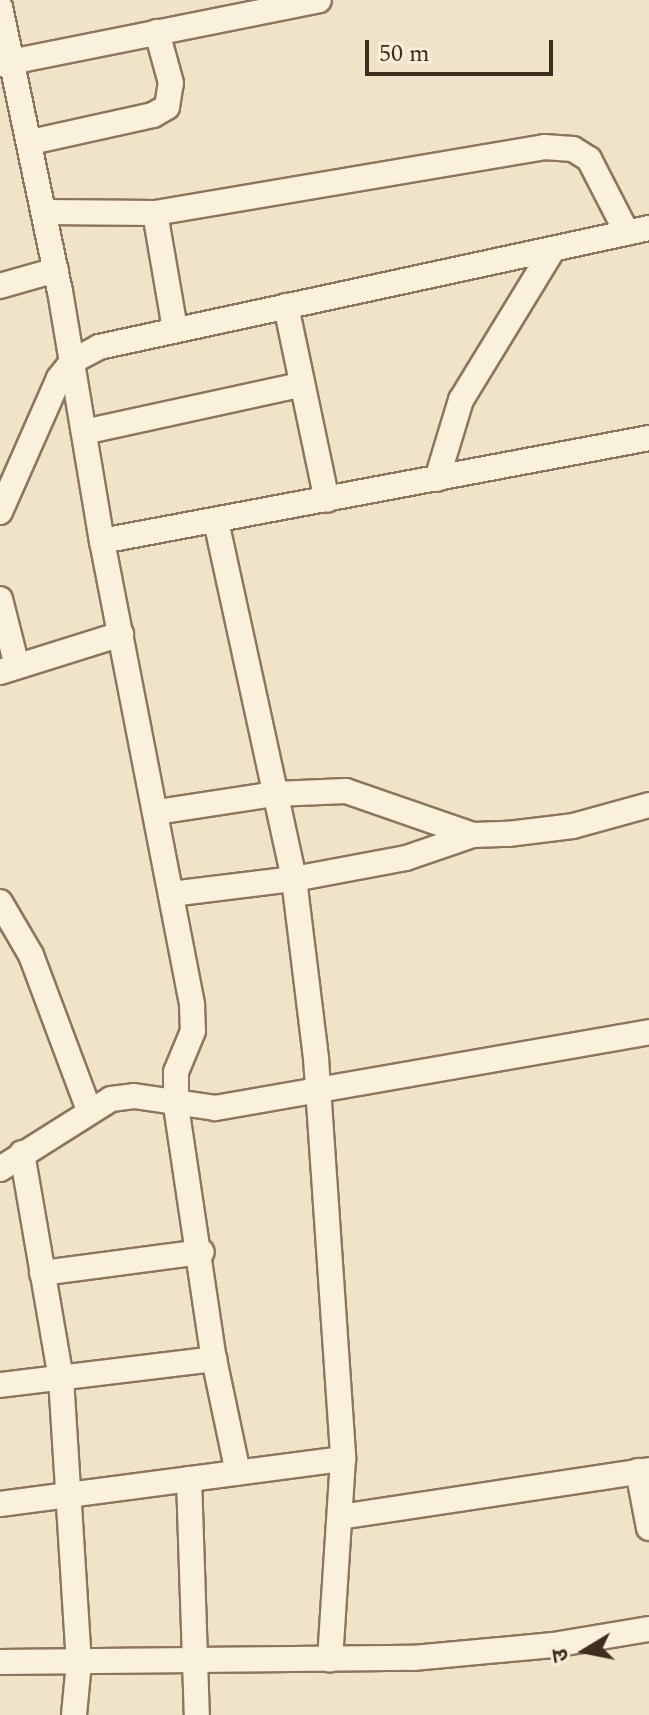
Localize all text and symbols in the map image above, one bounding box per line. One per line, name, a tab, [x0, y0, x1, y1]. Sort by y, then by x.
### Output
scale bar	[369, 24, 557, 74]
text: 50 m	[379, 36, 430, 72]
north arrow	[545, 1611, 625, 1691]
text: उ	[544, 1646, 578, 1664]

